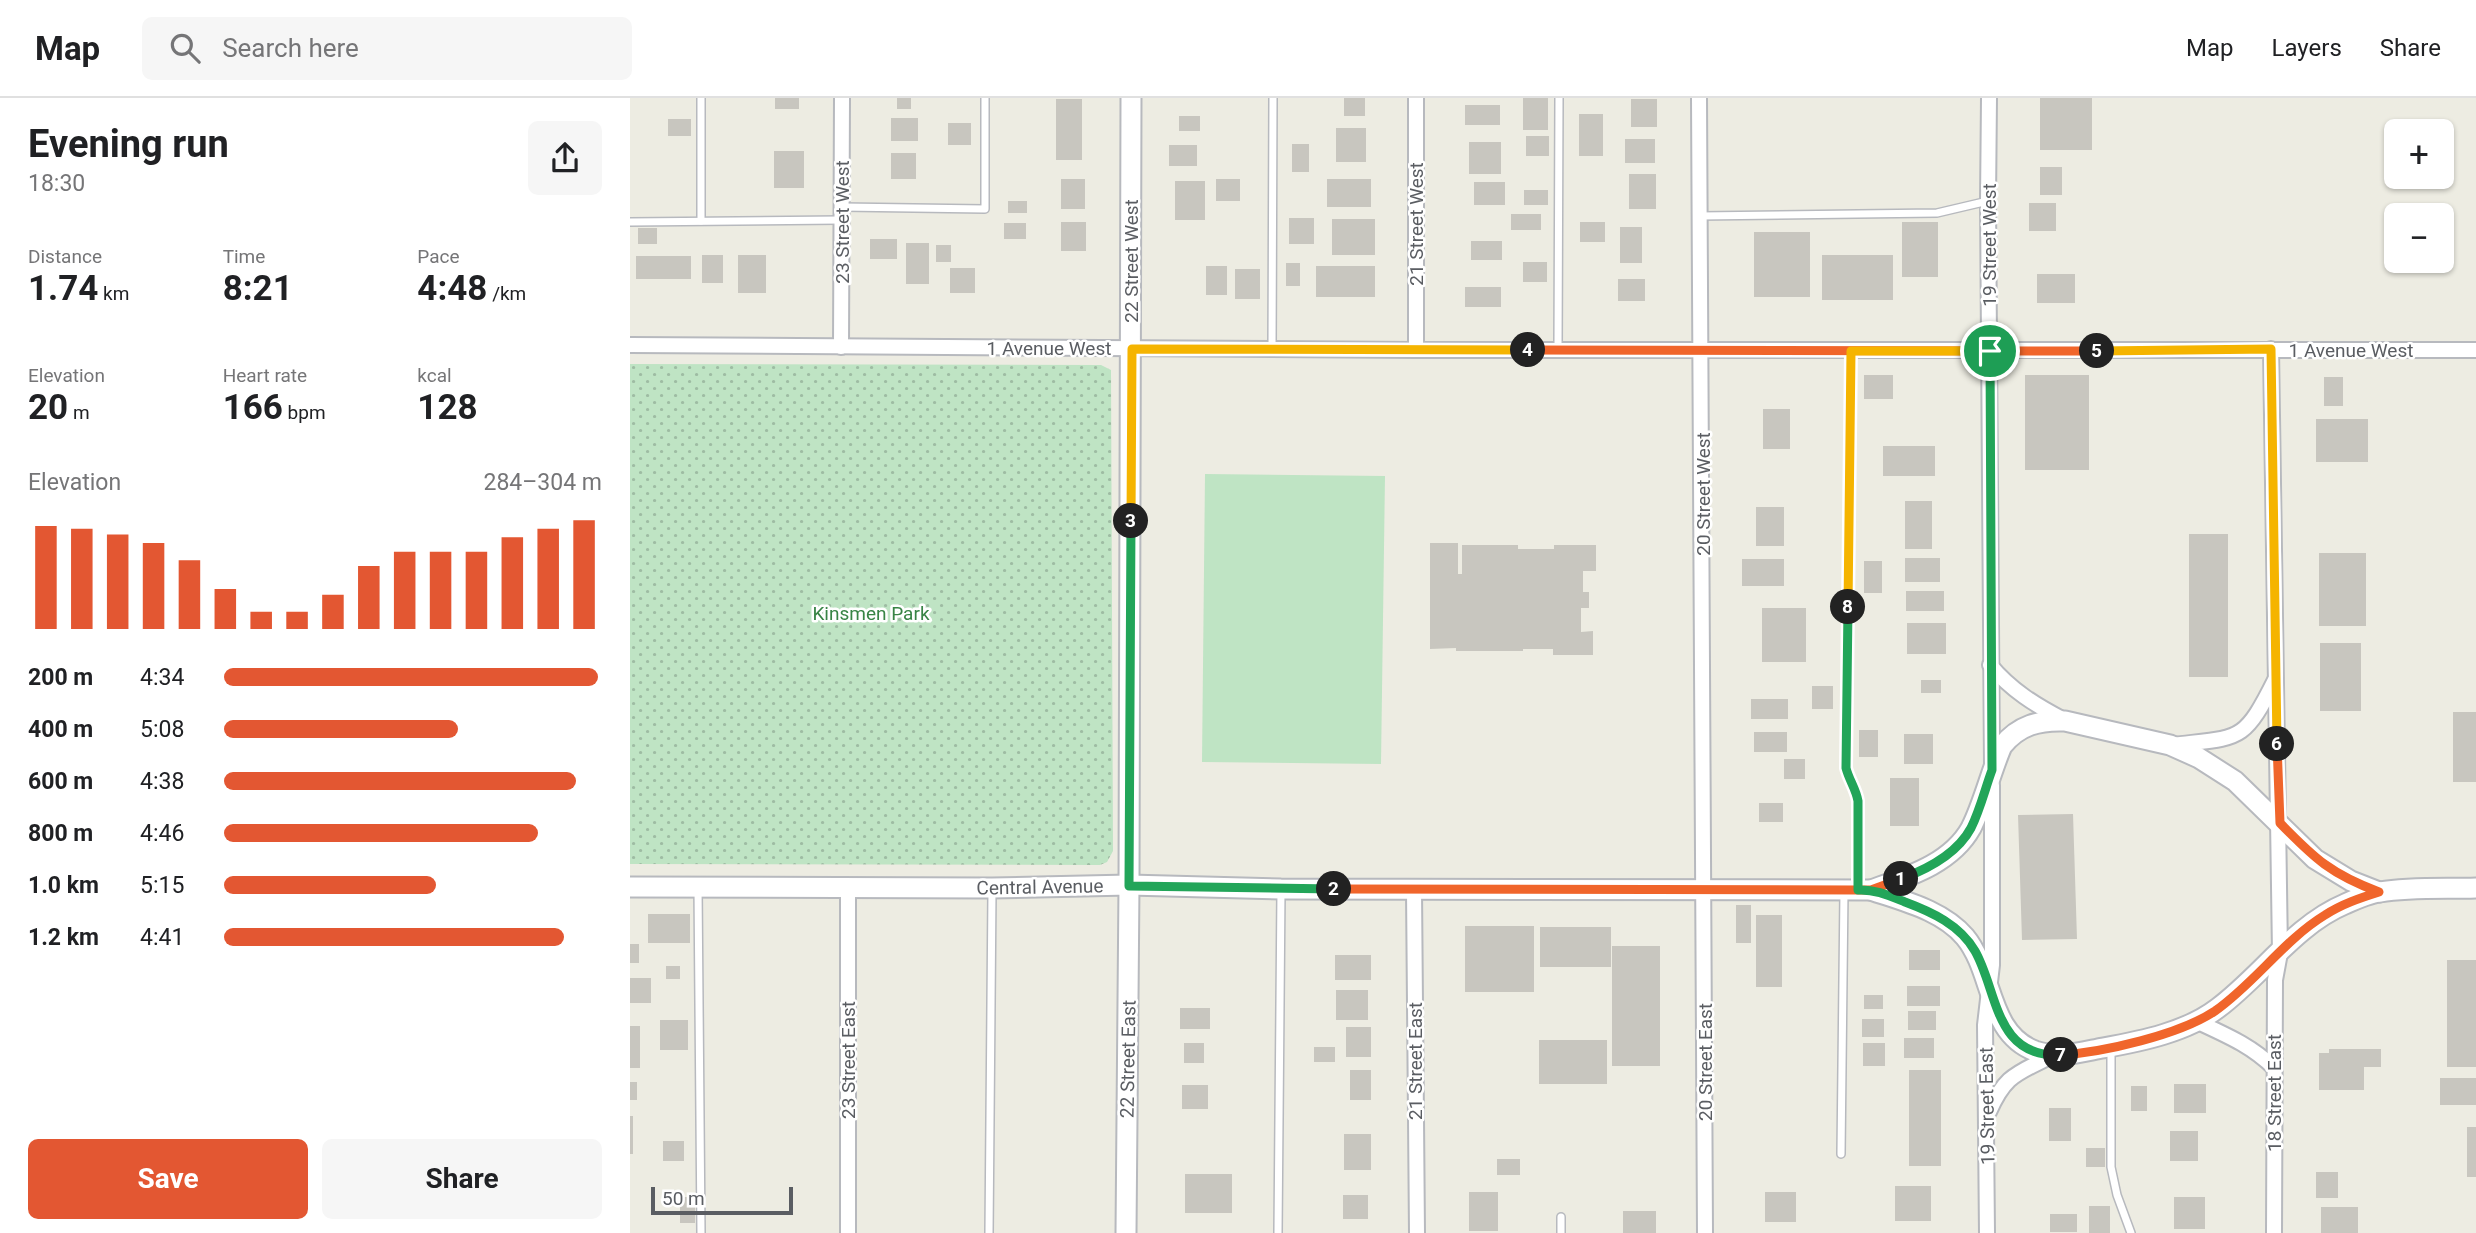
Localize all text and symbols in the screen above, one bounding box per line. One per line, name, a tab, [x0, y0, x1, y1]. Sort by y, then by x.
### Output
search box	[142, 17, 632, 80]
text: Map	[35, 29, 100, 68]
icon: search	[166, 29, 204, 67]
text: Search here	[222, 33, 359, 63]
text: Map	[2186, 34, 2234, 62]
text: Layers	[2272, 34, 2342, 62]
text: Share	[2380, 34, 2441, 62]
map controls	[2384, 119, 2454, 273]
button: +	[2384, 119, 2454, 189]
button: share	[528, 121, 602, 195]
text: Evening run	[28, 122, 229, 166]
street label: 23 Street West	[831, 160, 854, 284]
street label: 21 Street West	[1405, 162, 1428, 286]
text: 18:30	[28, 170, 85, 197]
street label: 19 Street West	[1978, 183, 2001, 307]
street label: 22 Street West	[1120, 199, 1143, 323]
button: −	[2384, 203, 2454, 273]
text: Distance	[28, 245, 102, 268]
text: Time	[223, 245, 265, 268]
text: Pace	[417, 245, 460, 268]
text: 1.74	[28, 268, 98, 309]
text: 8:21	[223, 268, 293, 309]
text: 4:48	[417, 268, 487, 309]
text: km	[98, 282, 129, 305]
text: /km	[487, 282, 526, 305]
pin	[1960, 321, 2020, 381]
pin: 4	[1510, 332, 1546, 368]
icon: arrive	[1971, 332, 2009, 370]
pin: 5	[2080, 334, 2114, 368]
street label: 1 Avenue West	[987, 337, 1111, 360]
text: 4	[1522, 338, 1533, 361]
text: 5	[2091, 339, 2102, 362]
street label: 1 Avenue West	[2289, 339, 2413, 362]
text: Elevation	[28, 364, 105, 387]
text: Heart rate	[223, 364, 307, 387]
text: kcal	[417, 364, 452, 387]
text: 20	[28, 387, 68, 428]
text: 166	[223, 387, 283, 428]
text: 128	[417, 387, 478, 428]
text: m	[68, 401, 90, 424]
text: bpm	[283, 401, 326, 424]
street label: 20 Street West	[1692, 432, 1715, 556]
text: Elevation	[28, 469, 121, 496]
text: 284–304 m	[483, 469, 602, 496]
pin: 3	[1114, 504, 1148, 538]
text: 3	[1125, 509, 1136, 532]
pin: 8	[1830, 589, 1866, 624]
text: 8	[1842, 595, 1853, 618]
park label: Kinsmen Park	[812, 602, 930, 625]
text: 200 m	[28, 664, 93, 691]
text: 4:34	[140, 664, 184, 691]
text: 400 m	[28, 716, 93, 743]
text: 5:08	[140, 716, 184, 743]
pin: 6	[2260, 726, 2294, 762]
text: 6	[2271, 732, 2282, 755]
text: 600 m	[28, 768, 93, 795]
text: 4:38	[140, 768, 184, 795]
text: 800 m	[28, 820, 93, 847]
text: 4:46	[140, 820, 184, 847]
pin: 1	[1884, 862, 1918, 896]
text: 1	[1895, 867, 1906, 890]
text: 1.0 km	[28, 872, 99, 899]
text: 5:15	[140, 872, 184, 899]
pin: 2	[1316, 872, 1352, 906]
street label: Central Avenue	[976, 874, 1104, 900]
text: 2	[1328, 877, 1339, 900]
text: 1.2 km	[28, 924, 99, 951]
text: 4:41	[140, 924, 184, 951]
street label: 22 Street East	[1115, 1000, 1141, 1118]
street label: 23 Street East	[837, 1001, 860, 1119]
street label: 21 Street East	[1404, 1002, 1427, 1120]
street label: 20 Street East	[1694, 1003, 1717, 1121]
street label: 18 Street East	[2263, 1034, 2286, 1152]
pin: 7	[2044, 1038, 2078, 1072]
text: 7	[2055, 1043, 2066, 1066]
street label: 19 Street East	[1974, 1047, 2000, 1165]
button: Save	[28, 1139, 308, 1219]
button: Share	[322, 1139, 602, 1219]
scale bar	[651, 1184, 793, 1216]
text: 50 m	[662, 1187, 705, 1210]

